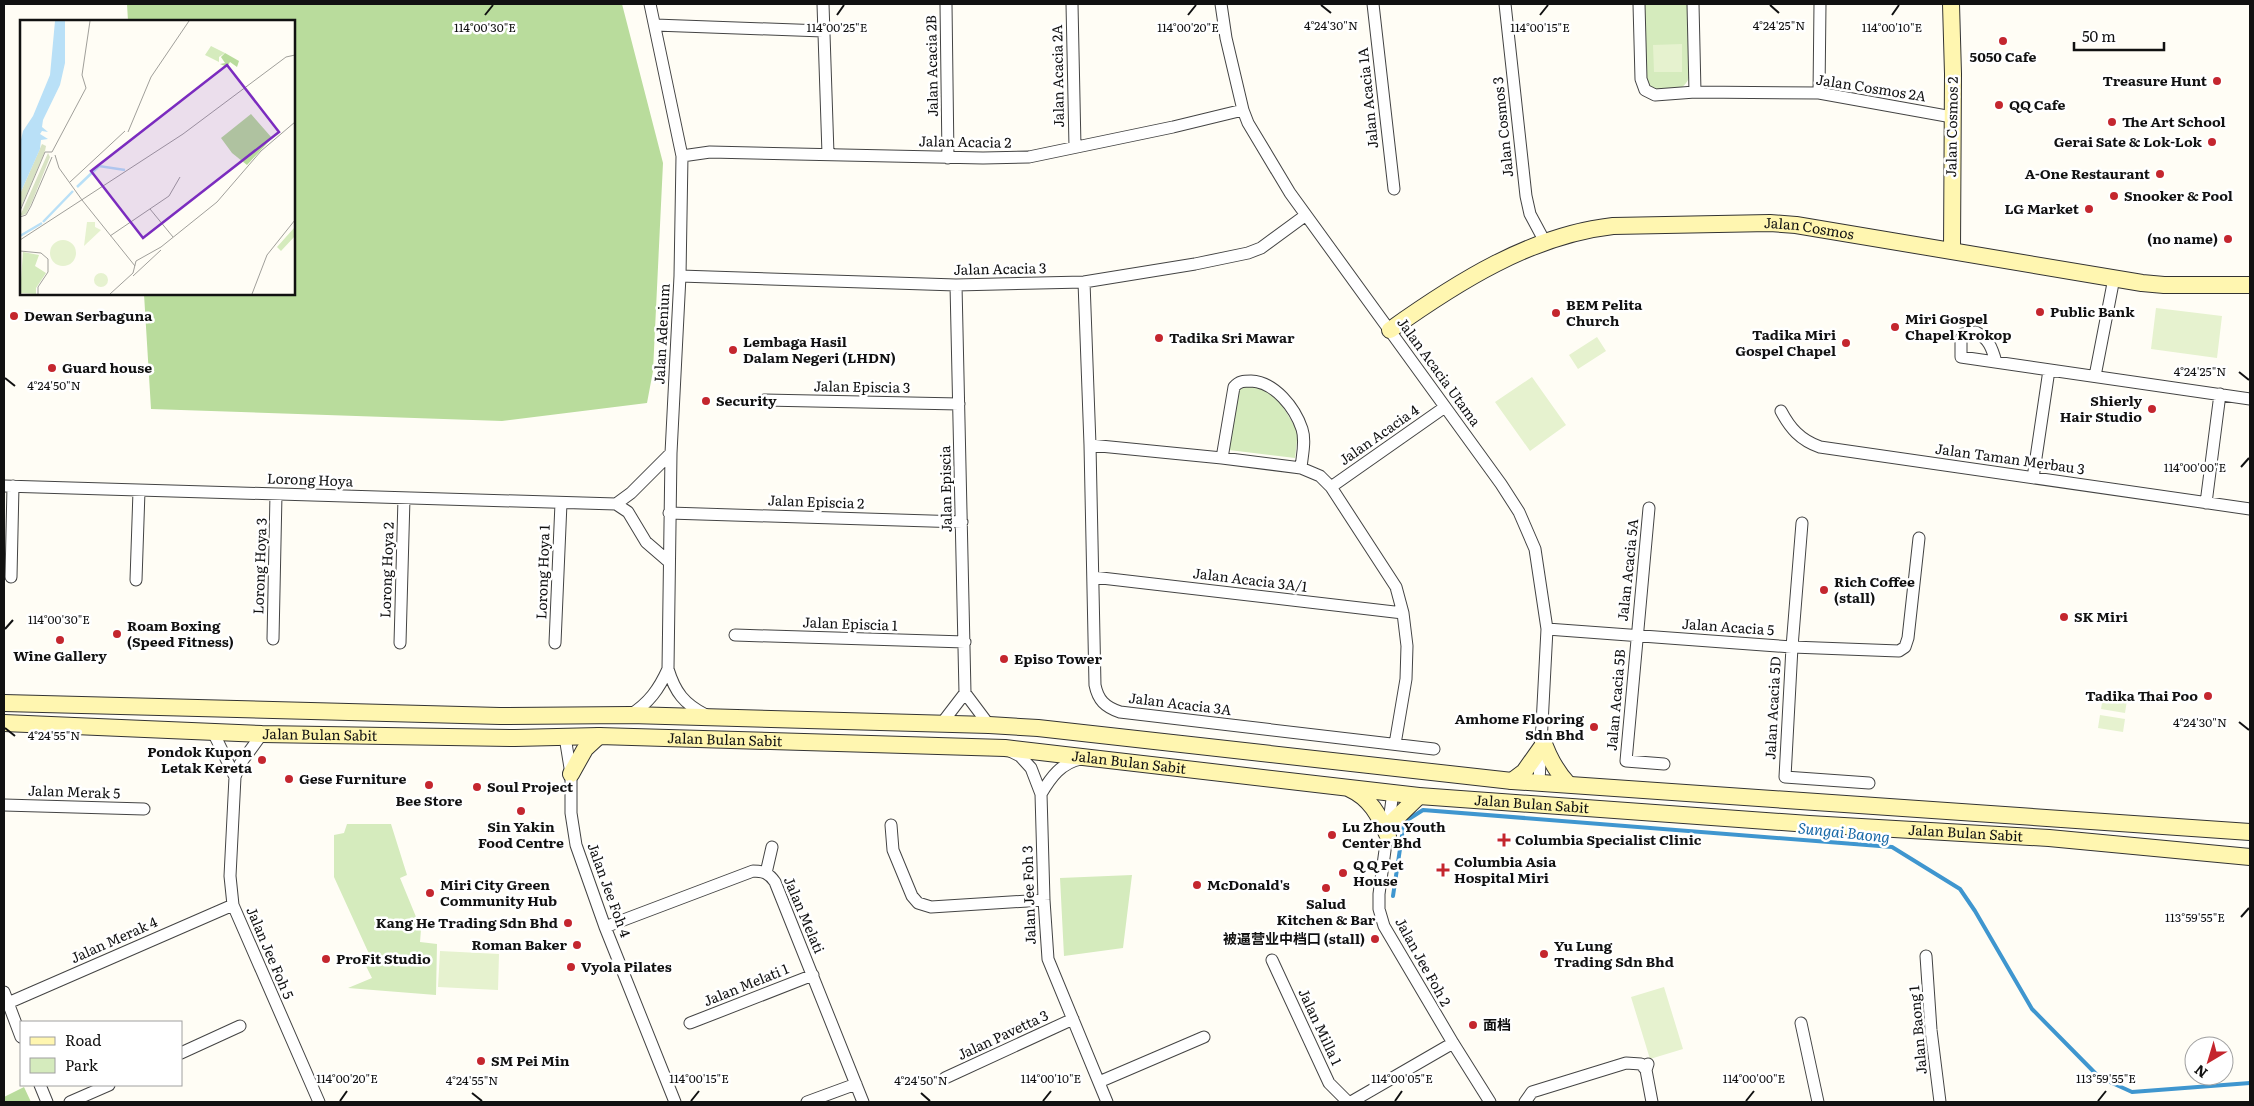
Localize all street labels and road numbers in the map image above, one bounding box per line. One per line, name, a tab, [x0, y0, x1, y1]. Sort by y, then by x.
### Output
street label: Jalan Acacia 2B	[920, 15, 942, 117]
street label: Jalan Acacia 2A	[1046, 24, 1068, 128]
street label: Jalan Acacia 1A	[1352, 46, 1382, 150]
street label: Jalan Cosmos 2A	[1815, 68, 1928, 106]
street label: Jalan Cosmos 3	[1487, 76, 1517, 179]
street label: Jalan Cosmos 2	[1940, 76, 1962, 178]
street label: Jalan Acacia 2	[918, 130, 1012, 152]
street label: Jalan Cosmos	[1764, 212, 1856, 244]
street label: Jalan Acacia 3	[953, 257, 1047, 279]
street label: Jalan Adenium	[648, 283, 674, 385]
street label: Jalan Acacia Utama	[1393, 313, 1486, 430]
street label: Jalan Episcia 3	[813, 375, 911, 397]
street label: Jalan Acacia 4	[1334, 399, 1423, 469]
street label: Jalan Taman Merbau 3	[1934, 438, 2086, 478]
street label: Jalan Episcia	[934, 445, 956, 533]
street label: Lorong Hoya	[267, 467, 354, 491]
street label: Jalan Episcia 2	[767, 489, 865, 513]
street label: Lorong Hoya 3	[247, 517, 271, 615]
street label: Jalan Acacia 5A	[1612, 517, 1642, 622]
street label: Lorong Hoya 2	[374, 521, 398, 618]
street label: Lorong Hoya 1	[530, 524, 554, 620]
street label: Jalan Acacia 3A/1	[1192, 562, 1309, 596]
street label: Jalan Episcia 1	[802, 611, 898, 635]
street label: Jalan Acacia 5	[1681, 613, 1775, 639]
street label: Jalan Acacia 5B	[1601, 648, 1629, 752]
street label: Jalan Acacia 5D	[1759, 655, 1785, 760]
street label: Jalan Acacia 3A	[1128, 687, 1233, 719]
street label: Jalan Bulan Sabit	[262, 723, 378, 745]
street label: Jalan Bulan Sabit	[667, 727, 783, 750]
street label: Jalan Bulan Sabit	[1070, 745, 1187, 778]
street label: Jalan Merak 5	[27, 779, 121, 803]
street label: Jalan Bulan Sabit	[1473, 789, 1590, 817]
street label: Jalan Bulan Sabit	[1907, 819, 2024, 845]
street label: Jalan Jee Foh 4	[584, 840, 636, 940]
street label: Jalan Jee Foh 3	[1016, 845, 1040, 945]
street label: Jalan Melati	[780, 873, 830, 957]
street label: Jalan Jee Foh 5	[242, 903, 299, 1002]
street label: Jalan Merak 4	[67, 911, 160, 967]
street label: Jalan Jee Foh 2	[1391, 913, 1457, 1010]
street label: Jalan Melati 1	[700, 958, 792, 1010]
street label: Jalan Baong 1	[1903, 984, 1931, 1075]
street label: Jalan Milla 1	[1294, 985, 1348, 1069]
street label: Jalan Pavetta 3	[954, 1004, 1051, 1064]

